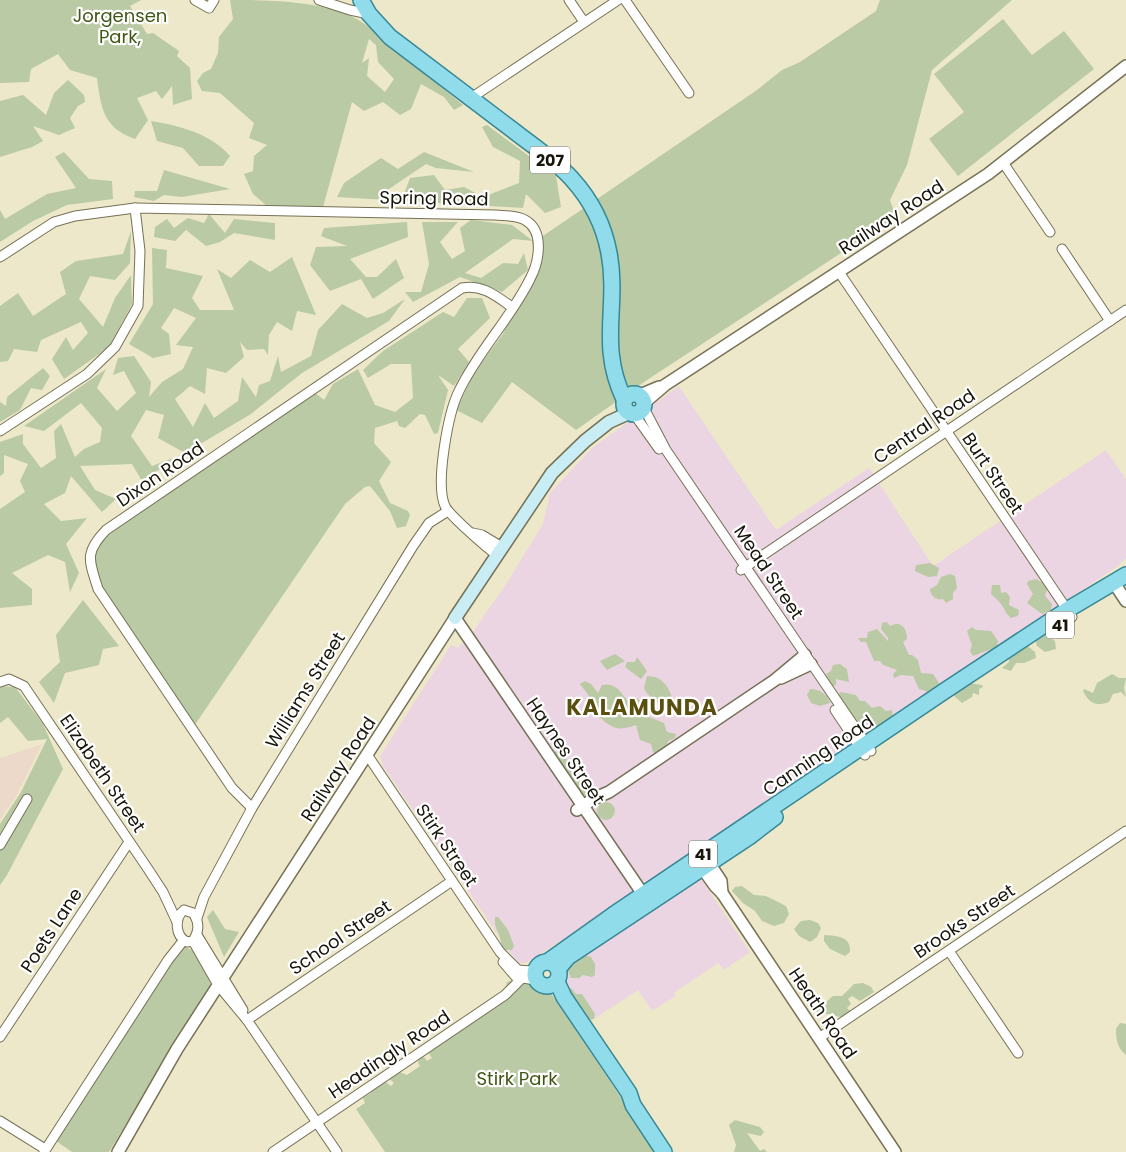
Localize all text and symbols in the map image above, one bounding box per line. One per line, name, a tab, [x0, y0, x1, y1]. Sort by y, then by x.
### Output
park label: Jorgensen Park,	[73, 3, 167, 49]
road number: 207	[530, 146, 570, 174]
street label: Railway Road	[834, 174, 948, 260]
street label: Spring Road	[379, 185, 489, 211]
street label: Central Road	[868, 383, 980, 469]
street label: Burt Street	[957, 427, 1029, 519]
street label: Dixon Road	[111, 436, 209, 512]
street label: Mead Street	[728, 520, 810, 624]
road number: 41	[1046, 612, 1074, 638]
street label: Williams Street	[259, 627, 351, 753]
street label: Haynes Street	[521, 692, 611, 810]
district label: KALAMUNDA	[566, 692, 718, 723]
street label: Elizabeth Street	[54, 709, 152, 837]
street label: Canning Road	[758, 709, 878, 801]
street label: Railway Road	[295, 712, 381, 826]
street label: Stirk Street	[410, 799, 484, 891]
road number: 41	[689, 841, 717, 868]
street label: Brooks Street	[909, 878, 1019, 964]
street label: Poets Lane	[14, 883, 88, 977]
street label: School Street	[284, 894, 396, 980]
street label: Heath Road	[783, 962, 863, 1064]
street label: Headingly Road	[323, 1004, 455, 1104]
park label: Stirk Park	[477, 1066, 558, 1091]

